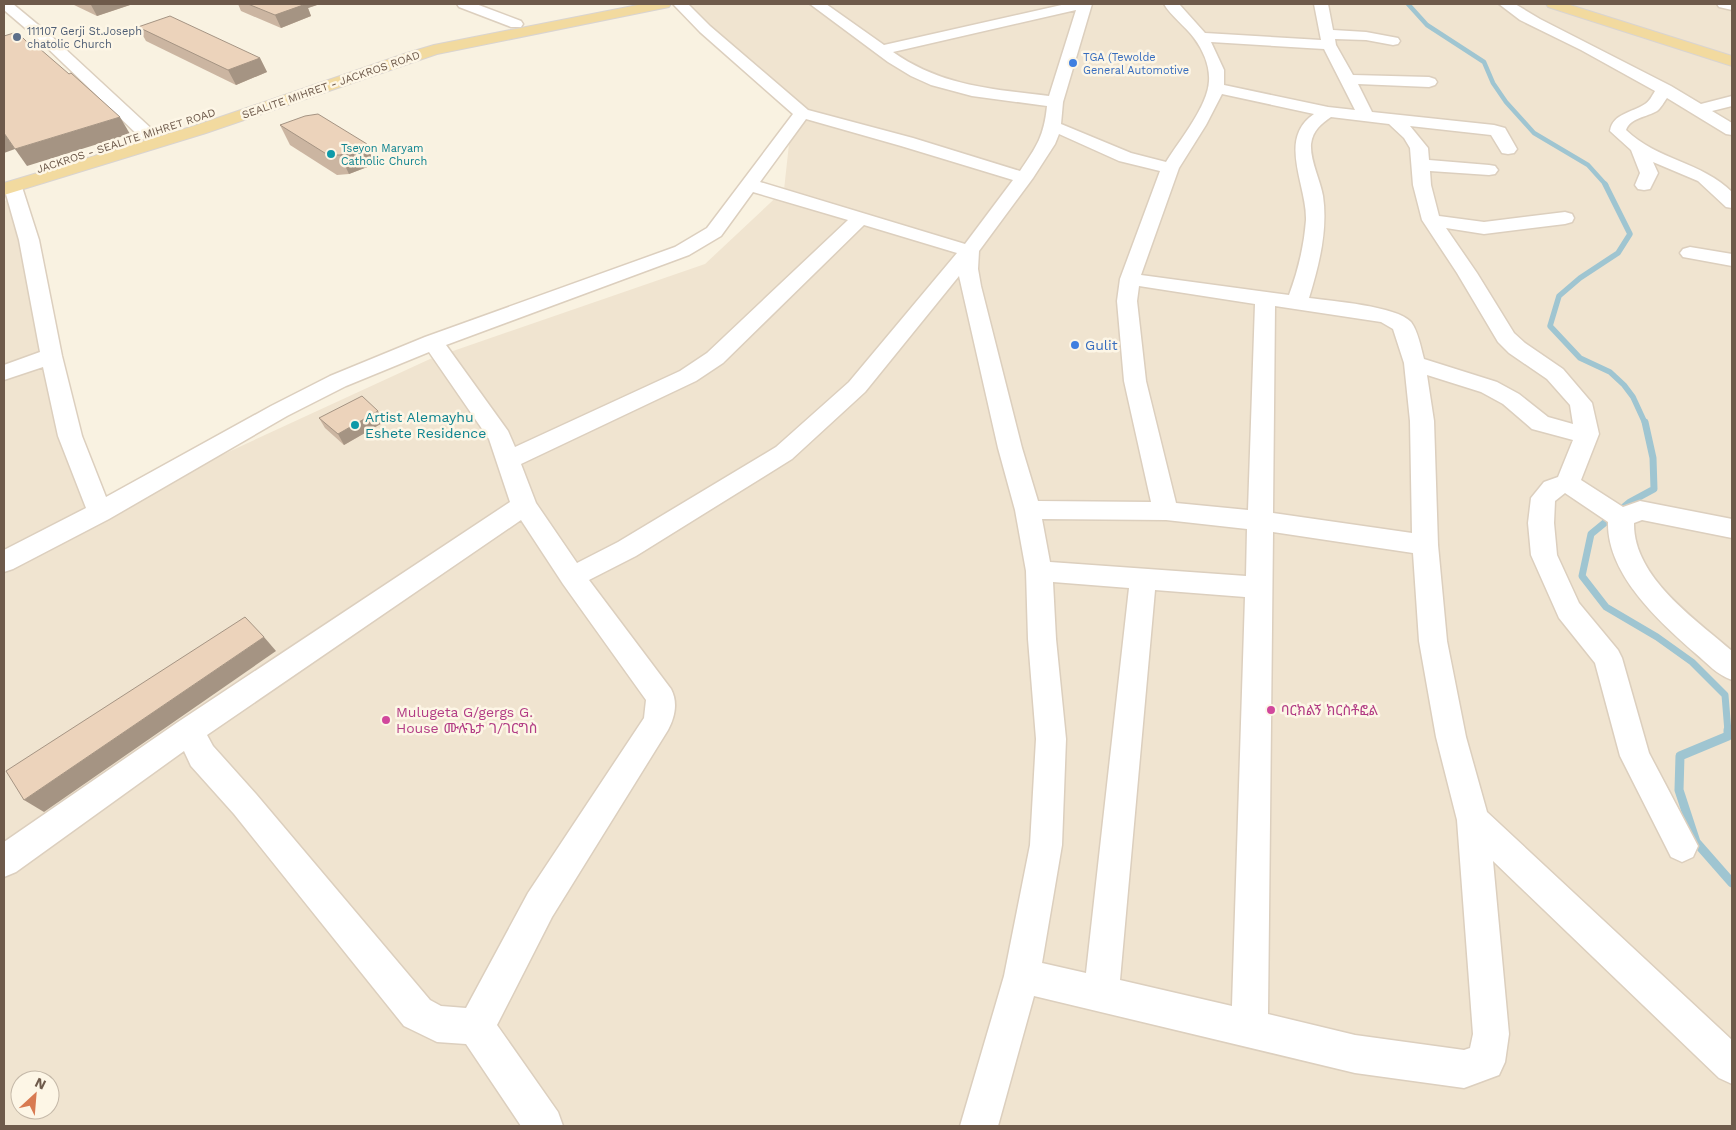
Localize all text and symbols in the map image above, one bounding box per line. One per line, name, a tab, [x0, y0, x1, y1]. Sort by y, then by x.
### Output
place label: 111107 Gerji St.Joseph chatolic Church	[27, 25, 142, 51]
marker: 111107 Gerji St.Joseph chatolic Church	[11, 31, 23, 43]
street label: SEALITE MIHRET - JACKROS ROAD	[240, 48, 422, 122]
place label: TGA (Tewolde General Automotive	[1083, 51, 1189, 77]
marker: TGA (Tewolde General Automotive	[1067, 57, 1079, 69]
street label: JACKROS - SEALITE MIHRET ROAD	[35, 106, 217, 176]
place label: Tseyon Maryam Catholic Church	[341, 142, 427, 168]
marker: Tseyon Maryam Catholic Church	[325, 148, 337, 160]
place label: Gulit	[1085, 337, 1118, 353]
marker: Gulit	[1069, 339, 1081, 351]
place label: Artist Alemayhu Eshete Residence	[365, 409, 486, 441]
marker: Artist Alemayhu Eshete Residence	[349, 419, 361, 431]
place label: ባርክልኝ ክርስቶፎል	[1281, 702, 1379, 718]
place label: Mulugeta G/gergs G. House ሙሉጌታ ገ/ገርግስ	[396, 704, 537, 736]
marker: ባርክልኝ ክርስቶፎል	[1265, 704, 1277, 716]
marker: Mulugeta G/gergs G. House ሙሉጌታ ገ/ገርግስ	[380, 714, 392, 726]
north arrow	[10, 1070, 60, 1120]
text: N	[33, 1074, 49, 1093]

